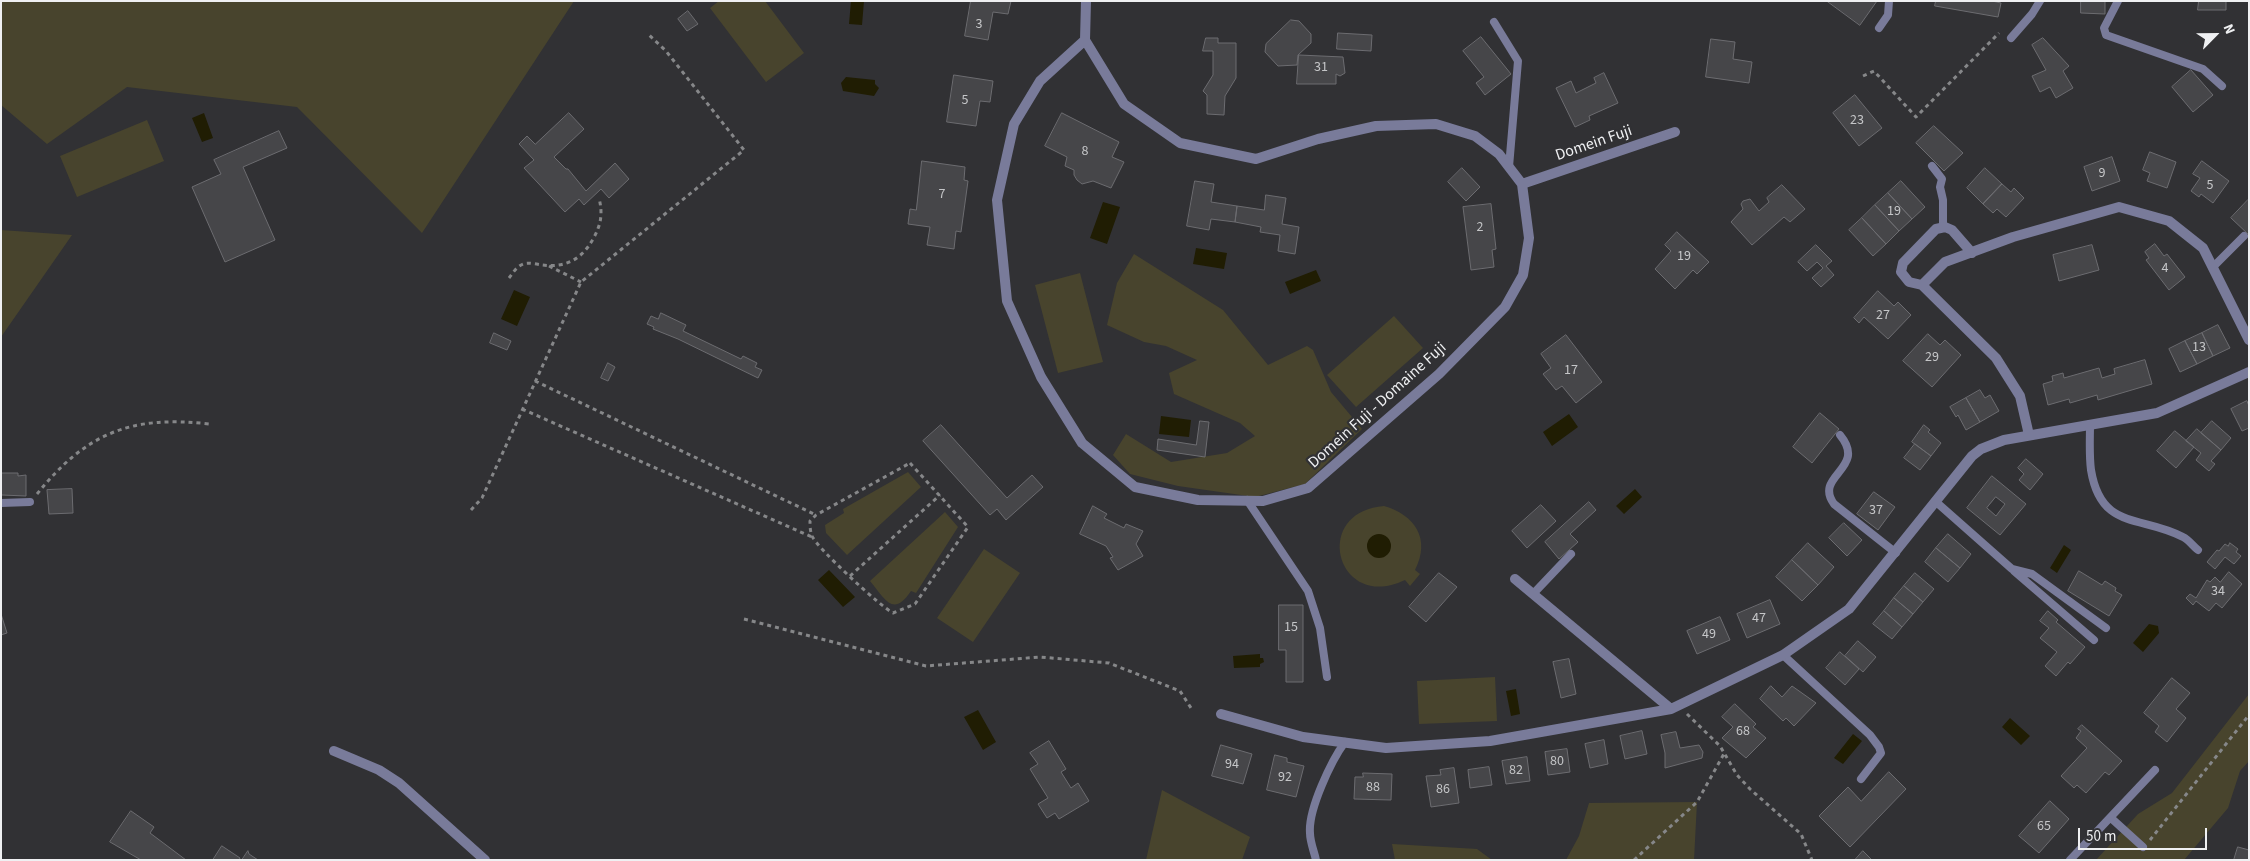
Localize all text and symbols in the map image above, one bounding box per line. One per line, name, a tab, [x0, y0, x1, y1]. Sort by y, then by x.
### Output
north arrow	[2190, 10, 2240, 60]
house number: 3	[976, 17, 982, 33]
text: N	[2218, 21, 2240, 37]
house number: 31	[1314, 60, 1328, 76]
house number: 5	[962, 93, 968, 109]
house number: 23	[1850, 113, 1864, 129]
street label: Domein Fuji	[1553, 122, 1635, 166]
house number: 8	[1082, 144, 1088, 160]
house number: 9	[2099, 166, 2105, 182]
house number: 5	[2207, 178, 2213, 194]
house number: 7	[939, 187, 945, 203]
house number: 19	[1887, 204, 1901, 220]
house number: 2	[1477, 220, 1483, 236]
house number: 19	[1677, 249, 1691, 265]
house number: 4	[2162, 261, 2168, 277]
house number: 27	[1876, 308, 1890, 324]
street label: Domein Fuji - Domaine Fuji	[1305, 339, 1451, 473]
house number: 13	[2192, 340, 2206, 356]
house number: 29	[1925, 350, 1939, 366]
house number: 17	[1564, 363, 1578, 379]
house number: 37	[1869, 503, 1883, 519]
house number: 34	[2211, 584, 2225, 600]
house number: 47	[1752, 611, 1766, 627]
house number: 15	[1284, 620, 1298, 636]
house number: 49	[1702, 627, 1716, 643]
house number: 68	[1736, 724, 1750, 740]
house number: 80	[1550, 754, 1564, 770]
house number: 94	[1225, 757, 1239, 773]
house number: 82	[1509, 763, 1523, 779]
house number: 92	[1278, 770, 1292, 786]
house number: 88	[1366, 780, 1380, 796]
house number: 86	[1436, 782, 1450, 798]
scale bar	[2080, 818, 2209, 850]
house number: 65	[2037, 819, 2051, 835]
text: 50 m	[2086, 826, 2116, 847]

